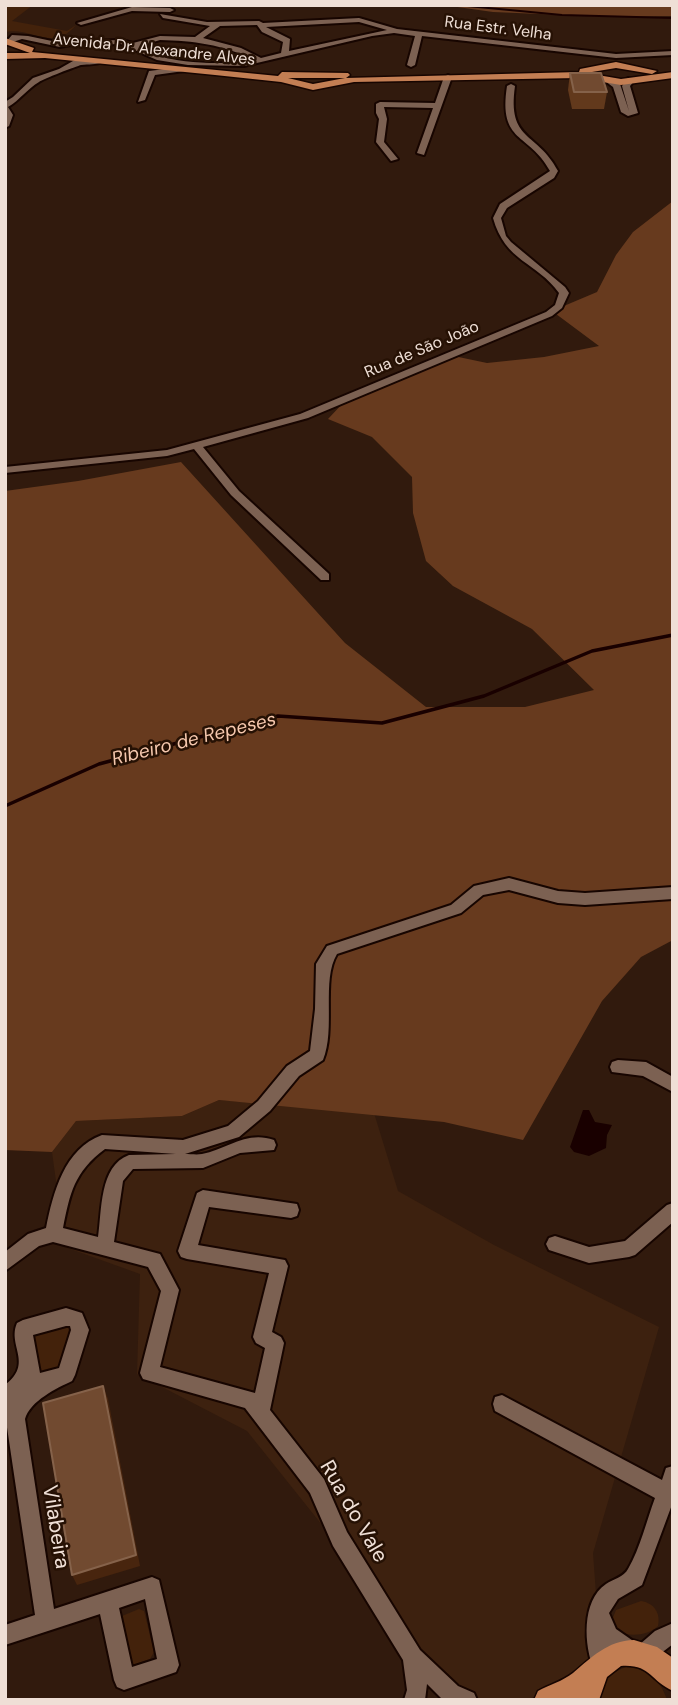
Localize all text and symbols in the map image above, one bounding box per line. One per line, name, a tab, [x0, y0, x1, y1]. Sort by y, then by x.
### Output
street label: Rua Estr. Velha	[443, 13, 553, 45]
street label: Avenida Dr. Alexandre Alves	[52, 30, 256, 70]
street label: Rua de São João	[362, 317, 482, 383]
water label: Ribeiro de Repeses	[109, 709, 279, 771]
street label: Rua do Vale	[314, 1456, 392, 1568]
street label: Vilabeira	[36, 1483, 74, 1571]

